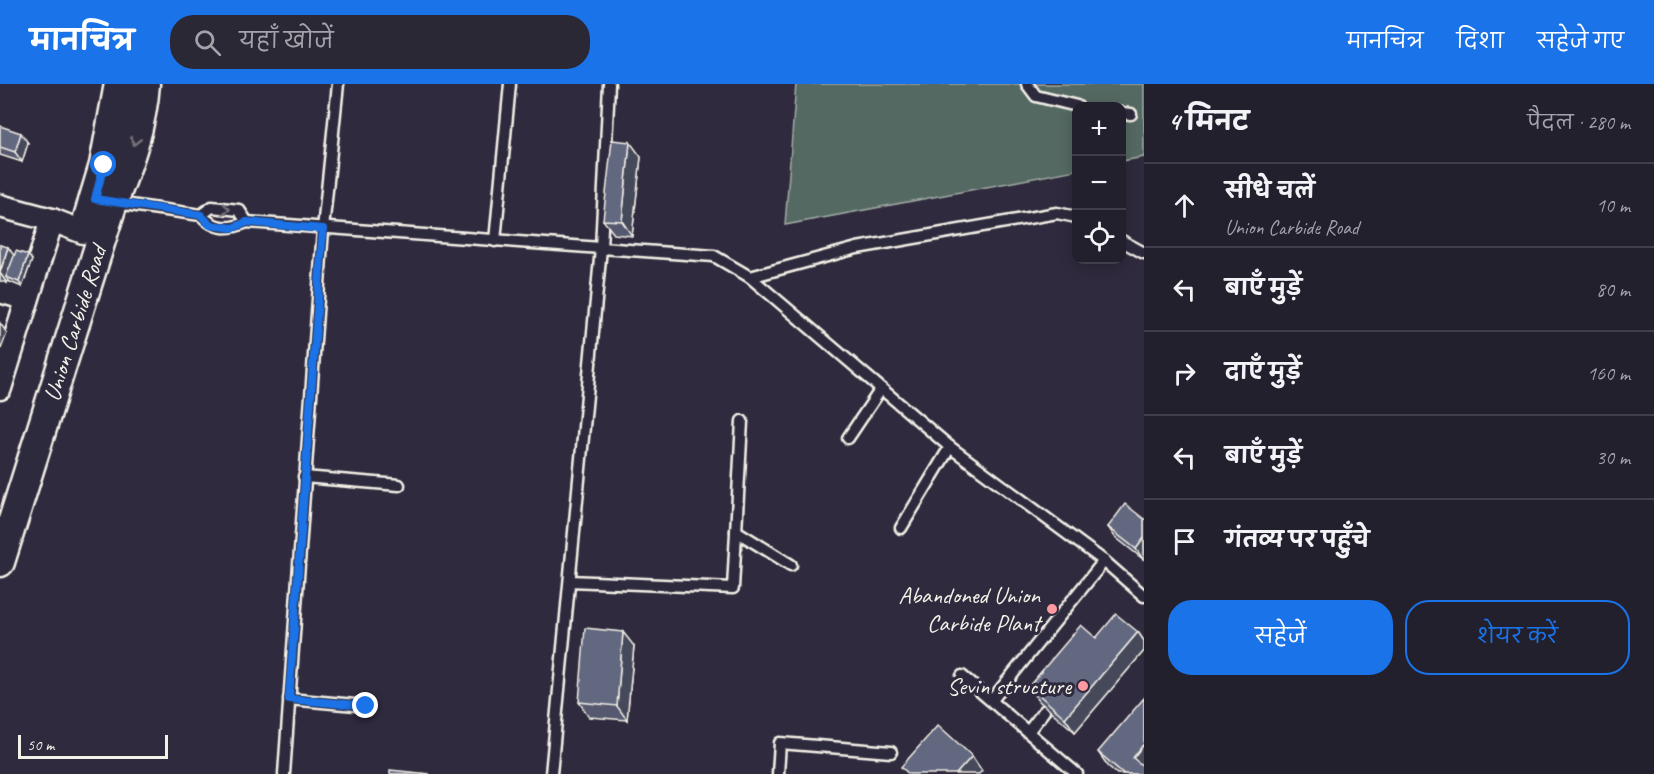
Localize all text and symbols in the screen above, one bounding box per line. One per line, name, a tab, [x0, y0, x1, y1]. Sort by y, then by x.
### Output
search box	[170, 15, 590, 69]
text: मानचित्र	[30, 23, 134, 58]
icon: search	[191, 26, 224, 59]
text: यहाँ खोजें	[239, 27, 333, 55]
text: मानचित्र	[1346, 28, 1423, 54]
text: दिशा	[1456, 28, 1504, 54]
text: सहेजे गए	[1537, 28, 1624, 54]
map controls	[1072, 102, 1126, 264]
button: +	[1072, 102, 1126, 156]
text: 4 मिनट	[1168, 105, 1249, 138]
text: पैदल · 280 m	[1527, 110, 1630, 135]
one-way arrow	[129, 136, 142, 146]
route start	[90, 151, 116, 177]
button: −	[1072, 156, 1126, 210]
text: सीधे चलें	[1225, 177, 1315, 205]
icon: ahead	[1168, 189, 1201, 222]
text: 10 m	[1596, 193, 1630, 218]
one-way arrow	[221, 202, 230, 215]
button: locate	[1072, 210, 1126, 264]
text: Union Carbide Road	[1225, 215, 1359, 240]
street label: Union Carbide Road	[36, 239, 114, 405]
icon: left	[1168, 273, 1201, 306]
text: बाएँ मुड़ें	[1225, 274, 1302, 302]
text: 80 m	[1596, 277, 1630, 302]
icon: right	[1168, 357, 1201, 390]
text: दाएँ मुड़ें	[1225, 358, 1301, 386]
text: 160 m	[1587, 361, 1630, 386]
icon: left	[1168, 441, 1201, 474]
text: बाएँ मुड़ें	[1225, 442, 1302, 470]
text: 30 m	[1596, 445, 1630, 470]
icon: arrive	[1168, 525, 1201, 558]
text: गंतव्य पर पहुँचे	[1225, 526, 1369, 554]
place label: Abandoned Union Carbide Plant	[899, 580, 1043, 638]
button: सहेजें	[1168, 600, 1393, 675]
button: शेयर करें	[1405, 600, 1630, 675]
marker: Abandoned Union Carbide Plant	[1045, 602, 1059, 616]
place label: Sevin structure	[947, 671, 1073, 701]
marker: Sevin structure	[1076, 679, 1090, 693]
route end	[352, 692, 378, 718]
scale bar	[18, 732, 168, 760]
text: 50 m	[27, 735, 54, 755]

